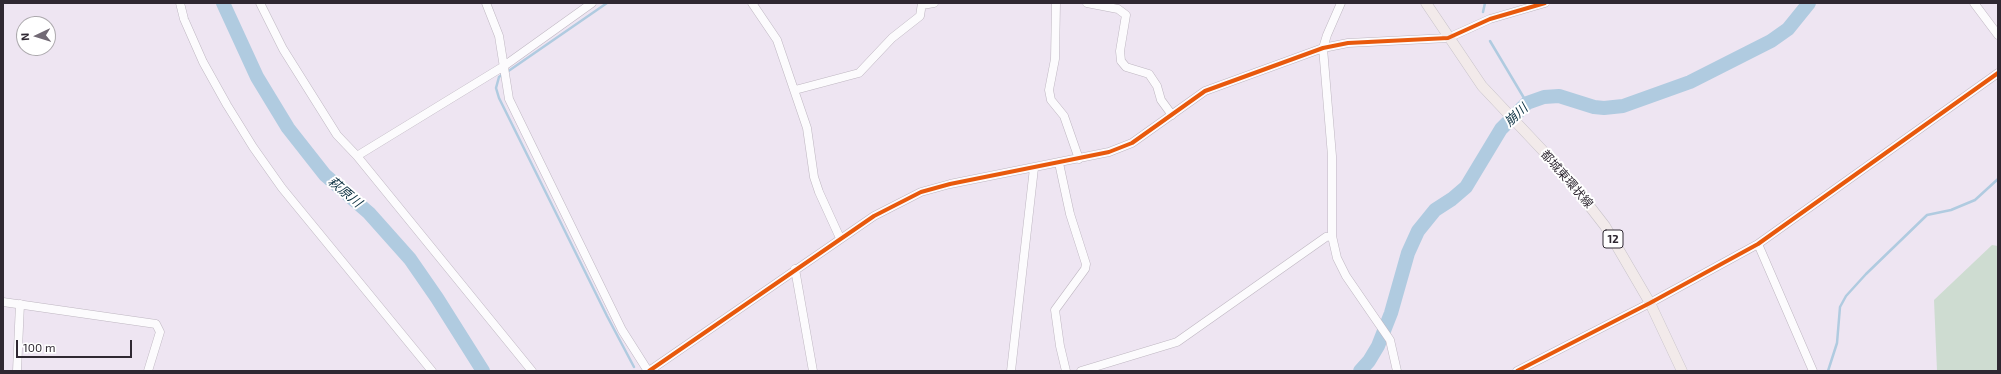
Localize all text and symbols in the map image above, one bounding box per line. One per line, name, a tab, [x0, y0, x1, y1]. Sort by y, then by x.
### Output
north arrow	[16, 16, 56, 56]
text: N	[18, 32, 31, 41]
water label: 崩川	[1501, 100, 1531, 130]
street label: 都城東環状線	[1538, 147, 1596, 211]
water label: 萩原川	[325, 173, 365, 211]
road number: 12	[1603, 230, 1623, 248]
scale bar	[18, 332, 134, 358]
text: 100 m	[23, 340, 55, 354]

